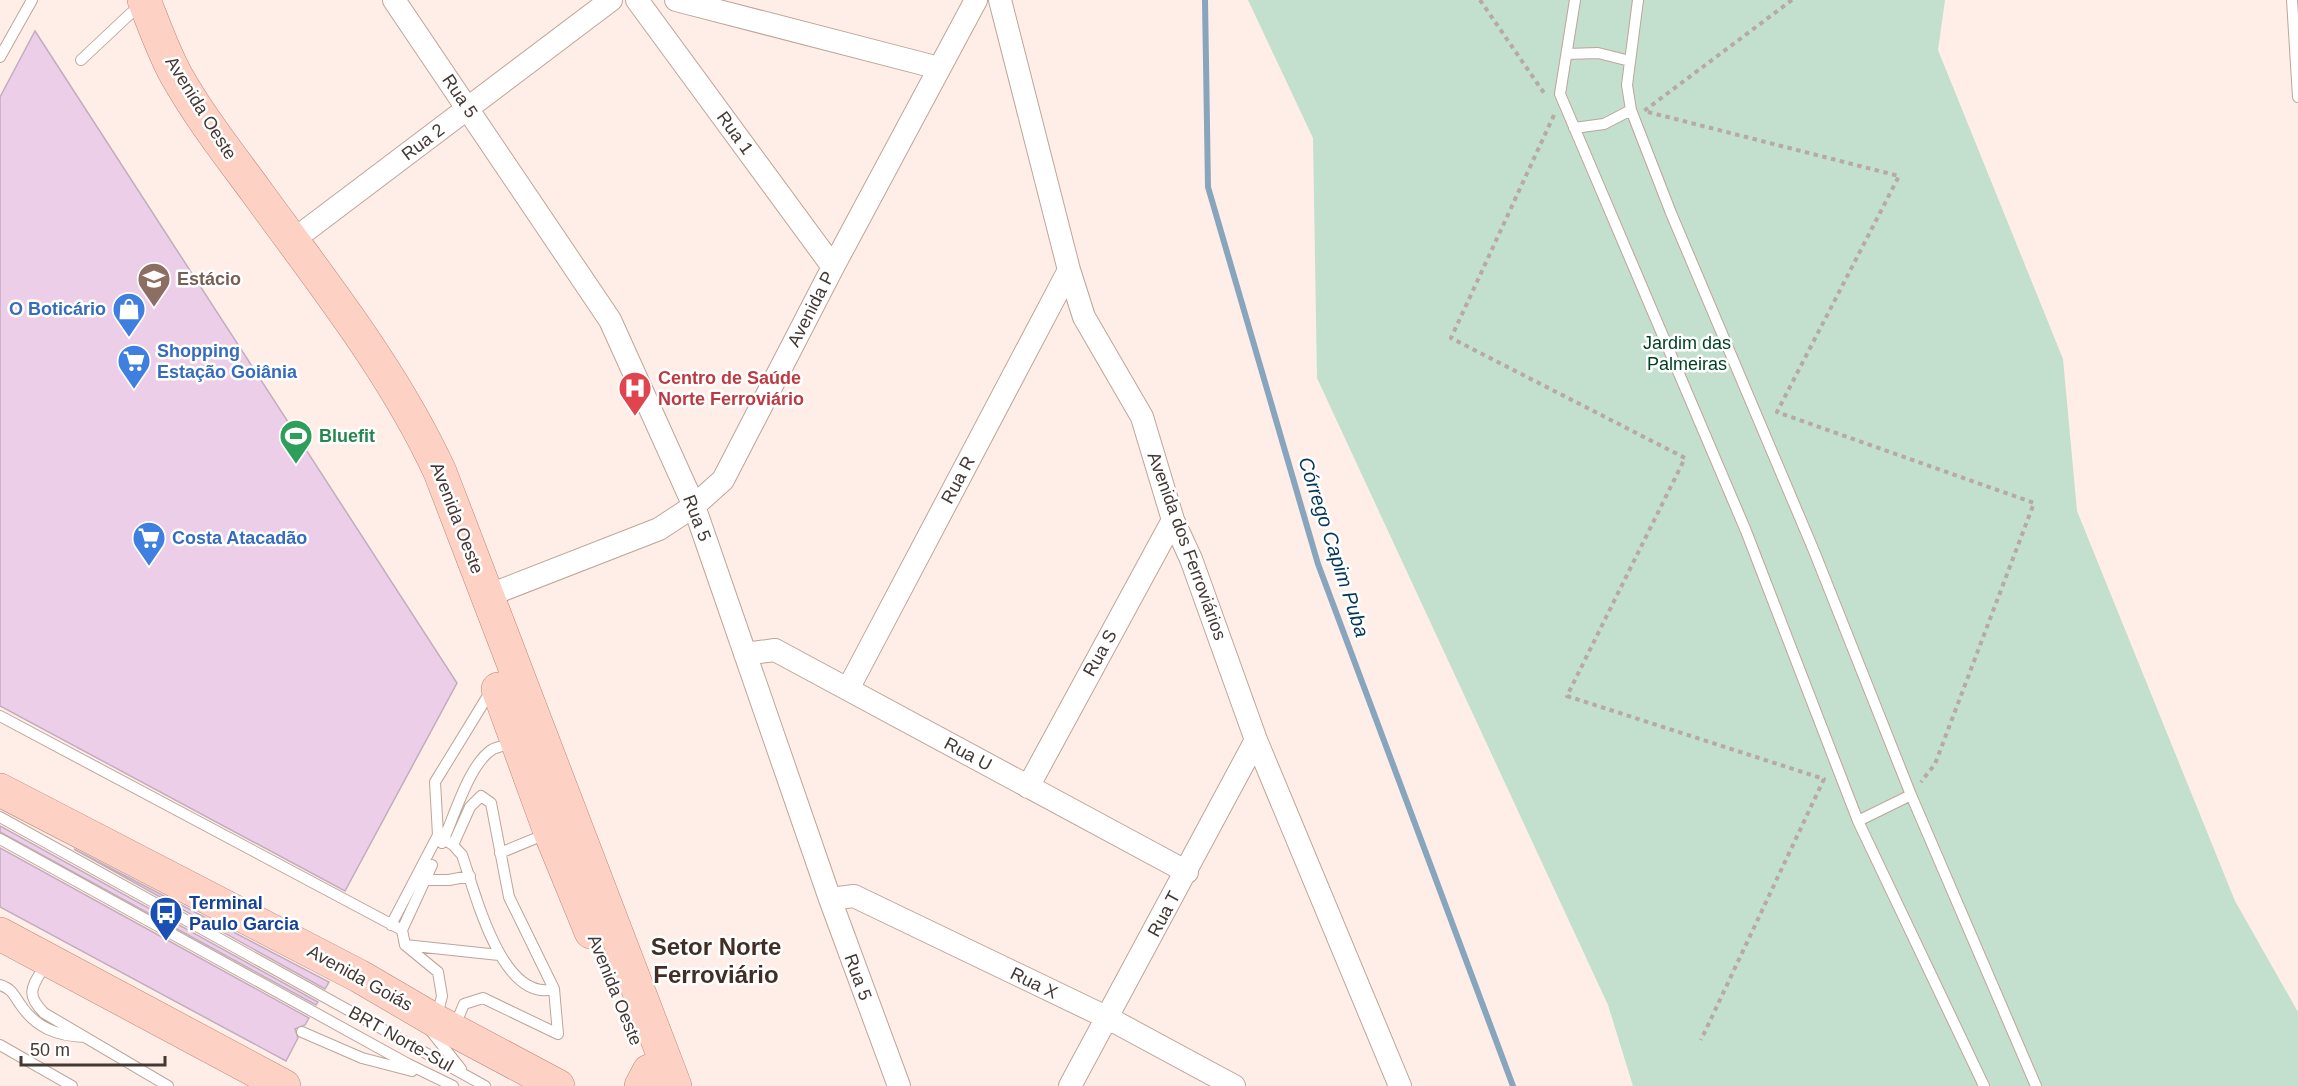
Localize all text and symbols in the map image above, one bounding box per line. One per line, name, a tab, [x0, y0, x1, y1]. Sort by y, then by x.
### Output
street label: Avenida Oeste	[161, 53, 241, 163]
street label: Rua 5	[438, 70, 482, 122]
street label: Rua 1	[713, 108, 757, 158]
street label: Rua 2	[398, 120, 448, 164]
school or university icon: Estácio	[136, 261, 172, 308]
street label: Avenida P	[784, 268, 838, 350]
place label: Estácio	[177, 269, 241, 289]
shop icon: O Boticário	[111, 291, 147, 338]
place label: O Boticário	[9, 299, 106, 319]
park label: Jardim das Palmeiras	[1643, 333, 1731, 374]
place label: Shopping Estação Goiânia	[157, 341, 298, 382]
supermarket icon: Shopping Estação Goiânia	[116, 343, 152, 390]
place label: Centro de Saúde Norte Ferroviário	[658, 368, 804, 409]
hospital icon: Centro de Saúde Norte Ferroviário	[617, 370, 653, 417]
sports icon: Bluefit	[278, 418, 314, 465]
place label: Bluefit	[319, 426, 375, 446]
street label: Avenida dos Ferroviários	[1144, 449, 1230, 643]
street label: Rua R	[937, 453, 979, 507]
water label: Córrego Capim Puba	[1295, 454, 1373, 640]
street label: Avenida Oeste	[427, 459, 487, 577]
street label: Rua 5	[679, 492, 715, 544]
supermarket icon: Costa Atacadão	[131, 520, 167, 567]
place label: Costa Atacadão	[172, 528, 307, 548]
street label: Rua S	[1079, 626, 1121, 680]
street label: Rua U	[941, 733, 995, 775]
street label: Rua T	[1144, 888, 1184, 940]
place label: Terminal Paulo Garcia	[189, 893, 300, 934]
bus stop icon: Terminal Paulo Garcia	[148, 895, 184, 942]
street label: Avenida Oeste	[584, 932, 646, 1048]
district label: Setor Norte Ferroviário	[651, 933, 781, 988]
street label: Avenida Goiás	[304, 941, 416, 1015]
street label: Rua 5	[840, 951, 876, 1003]
street label: Rua X	[1007, 963, 1061, 1003]
street label: BRT Norte-Sul	[345, 1002, 457, 1076]
scale bar	[21, 1029, 165, 1067]
text: 50 m	[30, 1040, 70, 1060]

